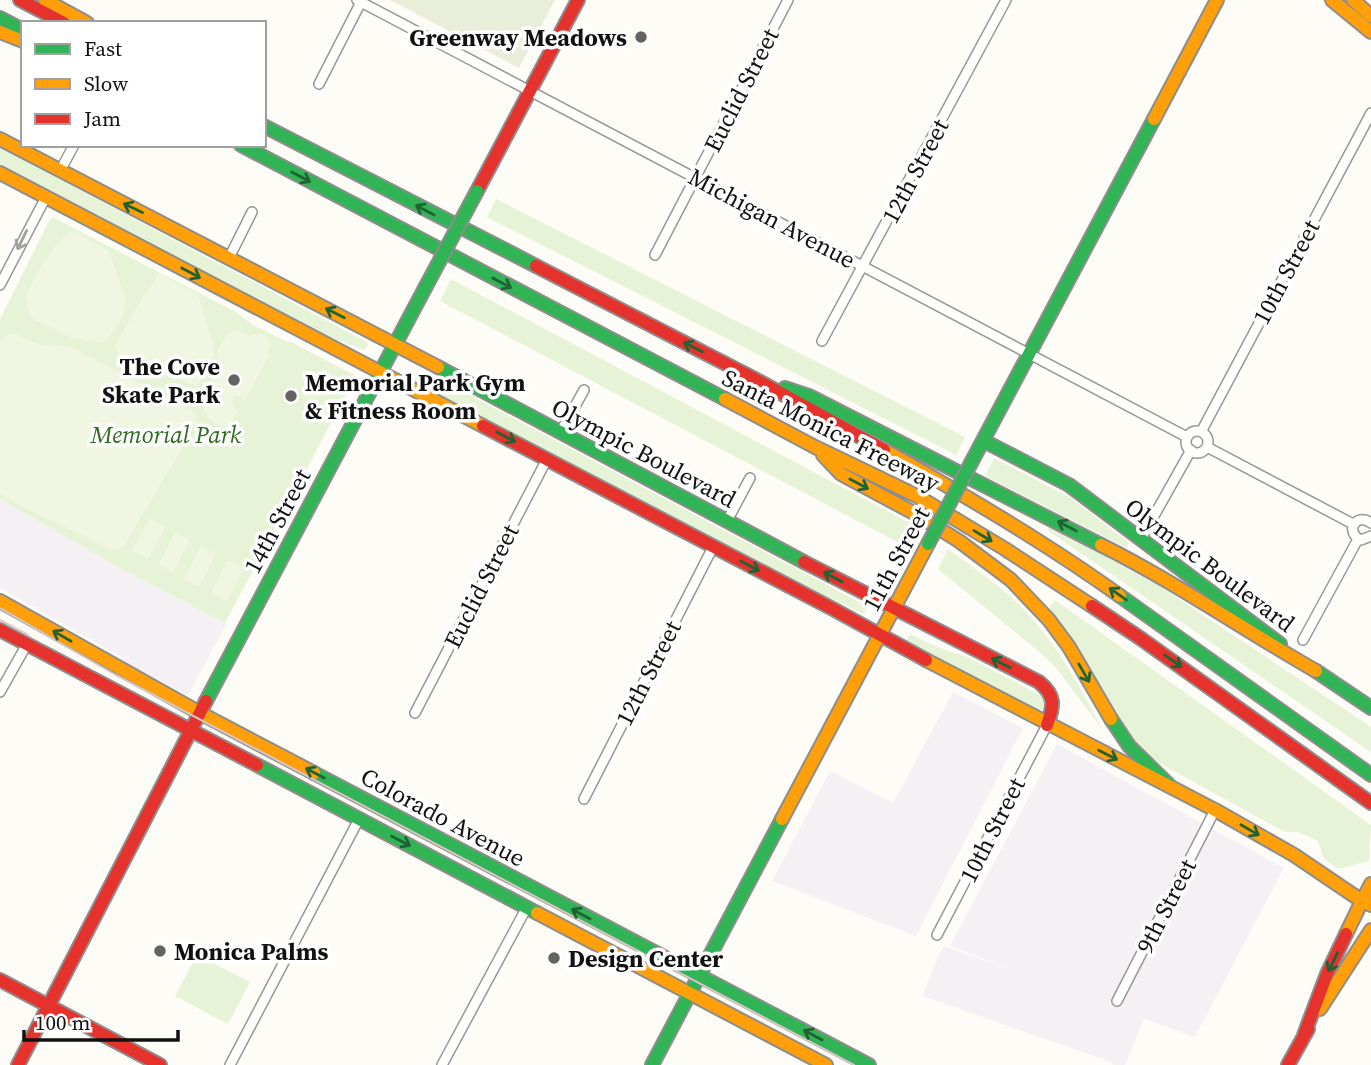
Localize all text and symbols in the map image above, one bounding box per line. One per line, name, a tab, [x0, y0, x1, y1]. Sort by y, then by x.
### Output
legend	[21, 21, 266, 147]
place label: Greenway Meadows	[409, 21, 627, 54]
street label: Euclid Street	[696, 22, 786, 158]
marker: Greenway Meadows	[633, 29, 649, 45]
text: Fast	[84, 34, 122, 63]
text: Slow	[84, 69, 128, 98]
text: Jam	[83, 104, 121, 133]
street label: 12th Street	[874, 113, 956, 229]
street label: Michigan Avenue	[683, 160, 861, 276]
one-way arrow	[290, 171, 311, 184]
one-way arrow	[123, 200, 144, 214]
one-way arrow	[415, 203, 436, 216]
street label: 10th Street	[1245, 214, 1327, 330]
one-way arrow	[15, 229, 28, 250]
one-way arrow	[180, 266, 201, 280]
one-way arrow	[492, 276, 512, 290]
one-way arrow	[325, 306, 345, 320]
one-way arrow	[683, 340, 704, 354]
place label: The Cove Skate Park	[102, 350, 221, 411]
street label: Santa Monica Freeway	[717, 361, 946, 499]
place label: Memorial Park Gym & Fitness Room	[305, 366, 526, 427]
marker: The Cove Skate Park	[226, 372, 242, 388]
marker: Memorial Park Gym & Fitness Room	[283, 388, 299, 404]
street label: Olympic Boulevard	[546, 390, 742, 516]
park label: Memorial Park	[90, 418, 242, 451]
one-way arrow	[495, 431, 515, 445]
street label: 14th Street	[236, 463, 318, 579]
one-way arrow	[849, 477, 869, 491]
street label: Olympic Boulevard	[1118, 490, 1302, 640]
street label: 11th Street	[855, 501, 937, 617]
street label: Euclid Street	[436, 518, 526, 654]
one-way arrow	[1057, 519, 1078, 532]
one-way arrow	[973, 529, 993, 543]
one-way arrow	[739, 560, 760, 573]
one-way arrow	[823, 569, 844, 583]
one-way arrow	[1109, 587, 1128, 601]
street label: 12th Street	[607, 615, 689, 731]
one-way arrow	[53, 629, 73, 643]
one-way arrow	[1163, 654, 1182, 668]
one-way arrow	[991, 655, 1012, 669]
one-way arrow	[1078, 663, 1092, 683]
one-way arrow	[1097, 749, 1118, 763]
street label: Colorado Avenue	[355, 760, 531, 874]
one-way arrow	[305, 766, 325, 780]
street label: 10th Street	[951, 772, 1033, 888]
one-way arrow	[1240, 823, 1260, 837]
one-way arrow	[390, 834, 410, 848]
street label: 9th Street	[1128, 853, 1204, 959]
one-way arrow	[571, 907, 591, 921]
place label: Monica Palms	[174, 935, 328, 968]
place label: Design Center	[568, 942, 724, 975]
marker: Monica Palms	[152, 943, 168, 959]
marker: Design Center	[546, 950, 562, 966]
one-way arrow	[1325, 951, 1339, 972]
scale bar	[24, 998, 178, 1042]
text: 100 m	[35, 1008, 90, 1037]
one-way arrow	[803, 1028, 824, 1042]

